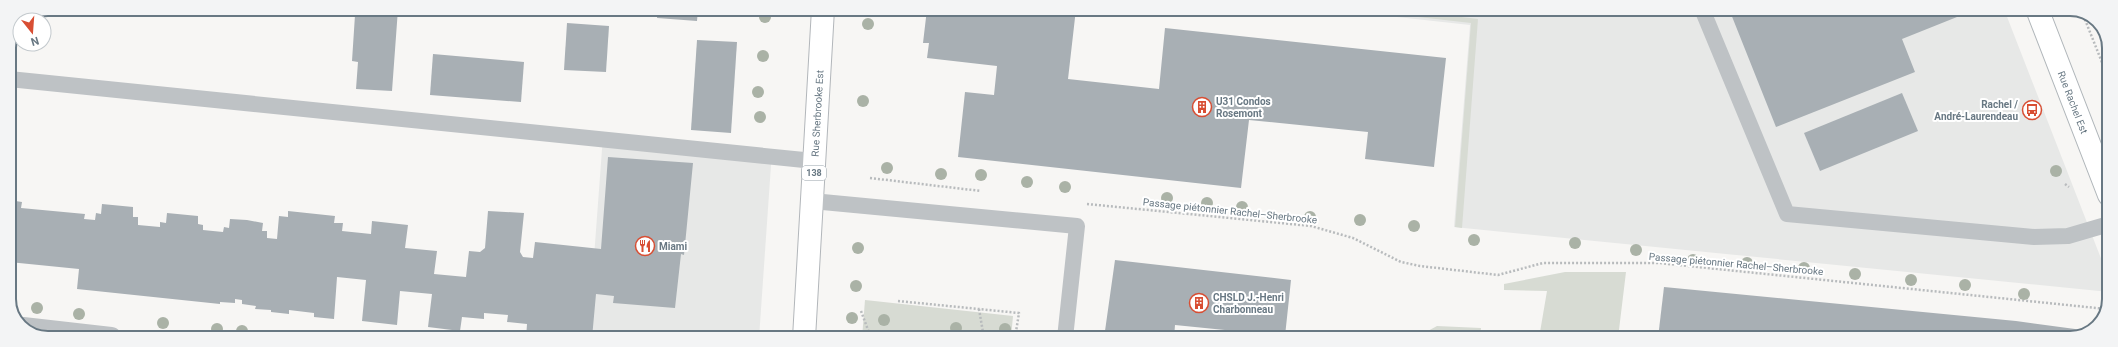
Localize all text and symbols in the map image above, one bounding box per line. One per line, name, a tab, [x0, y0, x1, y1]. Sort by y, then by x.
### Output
north arrow	[12, 12, 52, 52]
text: N	[29, 34, 40, 49]
street label: Rue Rachel Est	[2056, 69, 2090, 135]
street label: Rue Sherbrooke Est	[809, 70, 825, 157]
building icon: U31 Condos Rosemont	[1191, 96, 1213, 118]
place label: U31 Condos Rosemont	[1216, 96, 1271, 119]
place label: Rachel / André-Laurendeau	[1934, 99, 2018, 122]
bus stop icon: Rachel / André-Laurendeau	[2021, 99, 2043, 121]
road number: 138	[802, 166, 826, 180]
street label: Passage piétonnier Rachel–Sherbrooke	[1142, 196, 1318, 226]
restaurant icon: Miami	[634, 235, 656, 257]
place label: Miami	[659, 241, 687, 252]
street label: Passage piétonnier Rachel–Sherbrooke	[1648, 251, 1824, 277]
building icon: CHSLD J.-Henri Charbonneau	[1188, 292, 1210, 314]
place label: CHSLD J.-Henri Charbonneau	[1213, 292, 1284, 315]

